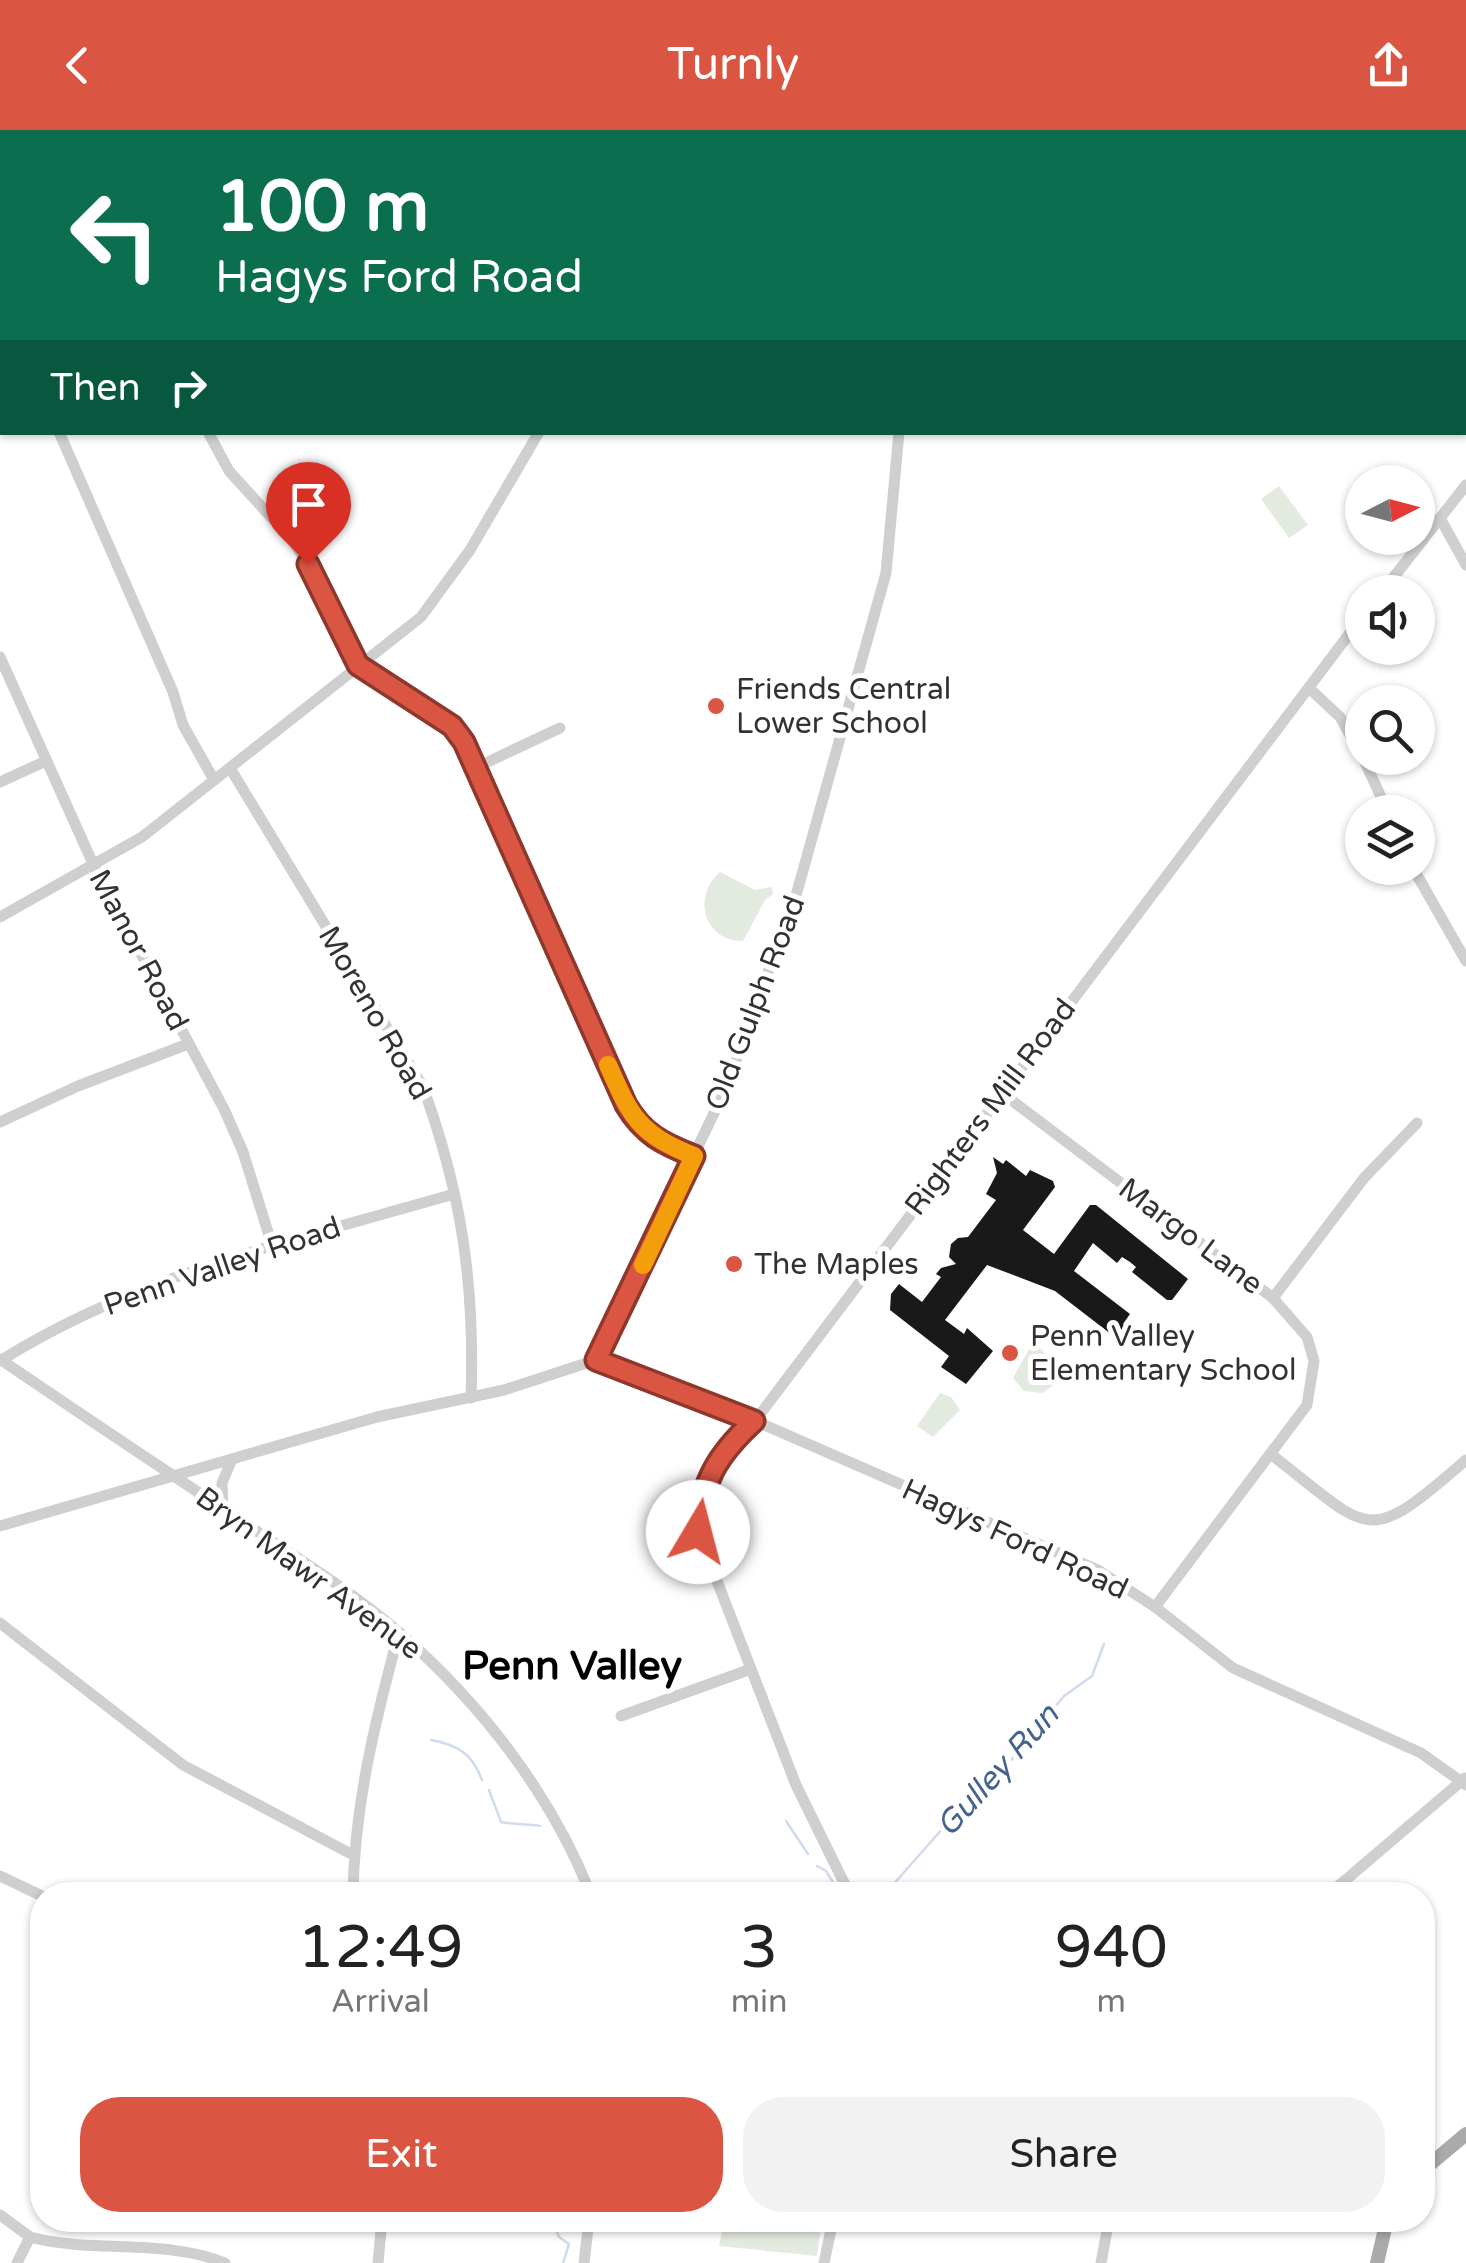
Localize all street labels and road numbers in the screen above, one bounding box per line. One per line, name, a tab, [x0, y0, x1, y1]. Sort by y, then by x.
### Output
street label: Manor Road	[81, 863, 196, 1037]
street label: Old Gulph Road	[697, 891, 813, 1116]
street label: Moreno Road	[310, 920, 439, 1107]
street label: Righters Mill Road	[897, 992, 1084, 1223]
street label: Margo Lane	[1111, 1170, 1270, 1303]
street label: Penn Valley Road	[99, 1209, 346, 1324]
street label: Hagys Ford Road	[896, 1471, 1134, 1608]
street label: Bryn Mawr Avenue	[189, 1479, 429, 1668]

